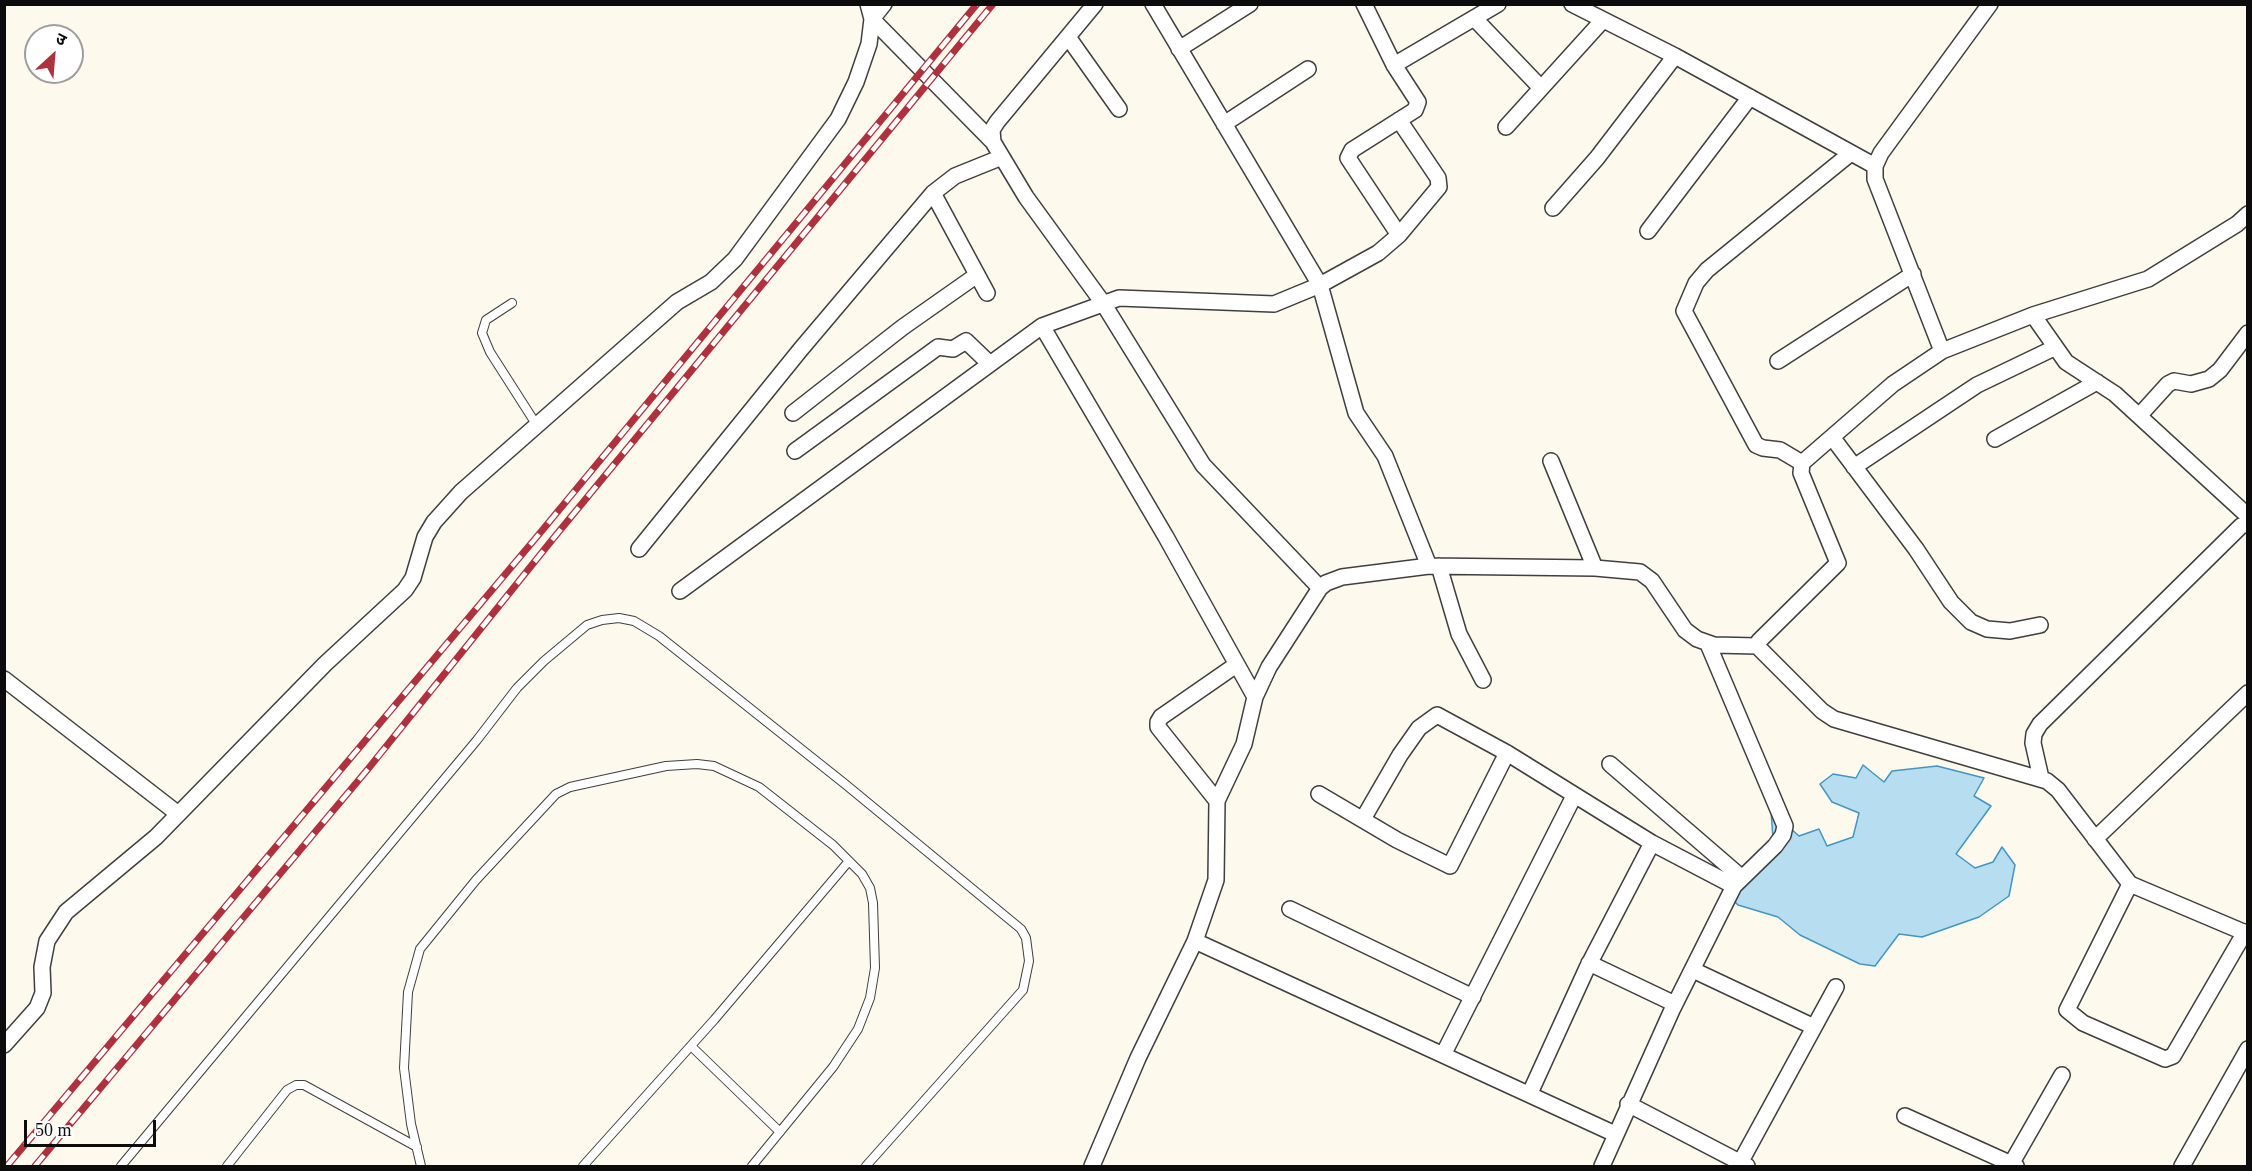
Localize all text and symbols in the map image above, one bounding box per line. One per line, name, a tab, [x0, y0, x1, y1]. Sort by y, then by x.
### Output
north arrow	[24, 24, 84, 84]
text: उ	[53, 29, 69, 49]
scale bar	[27, 1108, 159, 1146]
text: 50 m	[35, 1120, 72, 1140]

